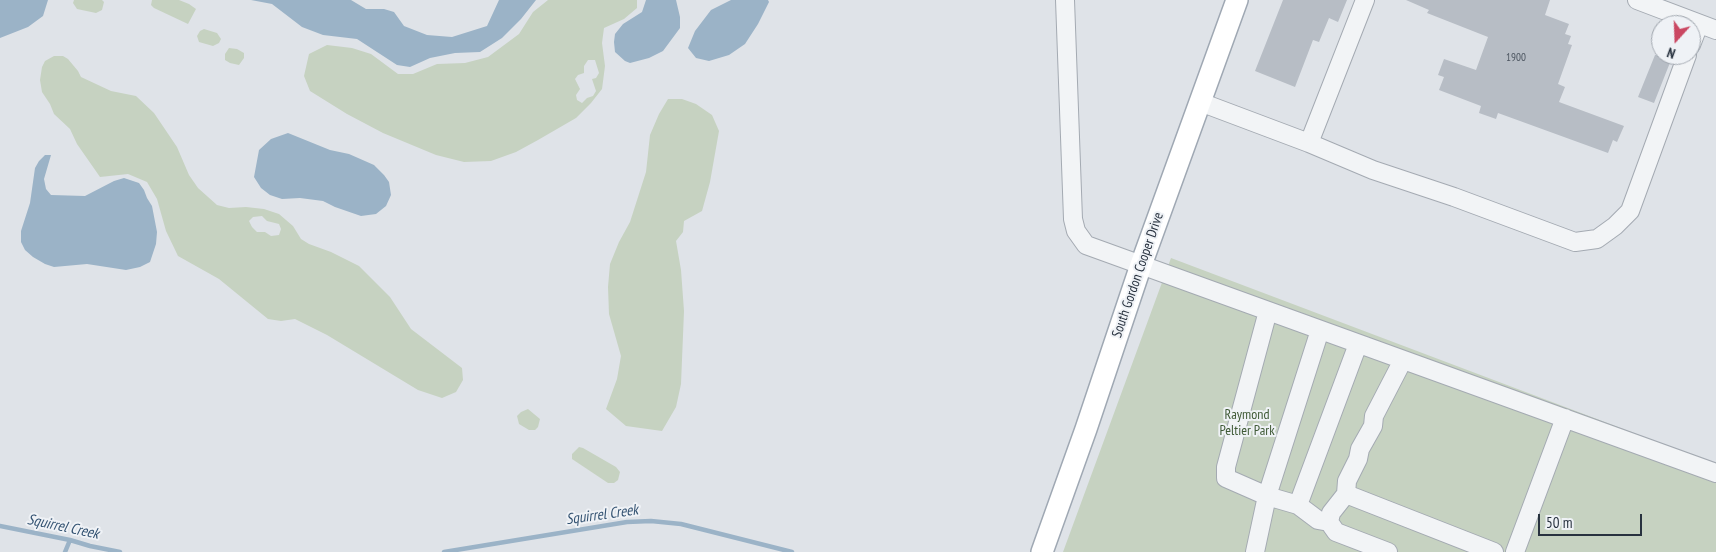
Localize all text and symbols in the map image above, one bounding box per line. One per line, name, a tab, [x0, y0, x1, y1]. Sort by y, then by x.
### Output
north arrow	[1651, 15, 1701, 65]
text: N	[1665, 43, 1678, 63]
house number: 1900	[1506, 51, 1526, 65]
street label: South Gordon Cooper Drive	[1109, 210, 1167, 340]
park label: Raymond Peltier Park	[1219, 407, 1275, 440]
water label: Squirrel Creek	[565, 501, 639, 529]
scale bar	[1541, 504, 1645, 536]
water label: Squirrel Creek	[26, 511, 100, 543]
text: 50 m	[1546, 513, 1572, 532]

